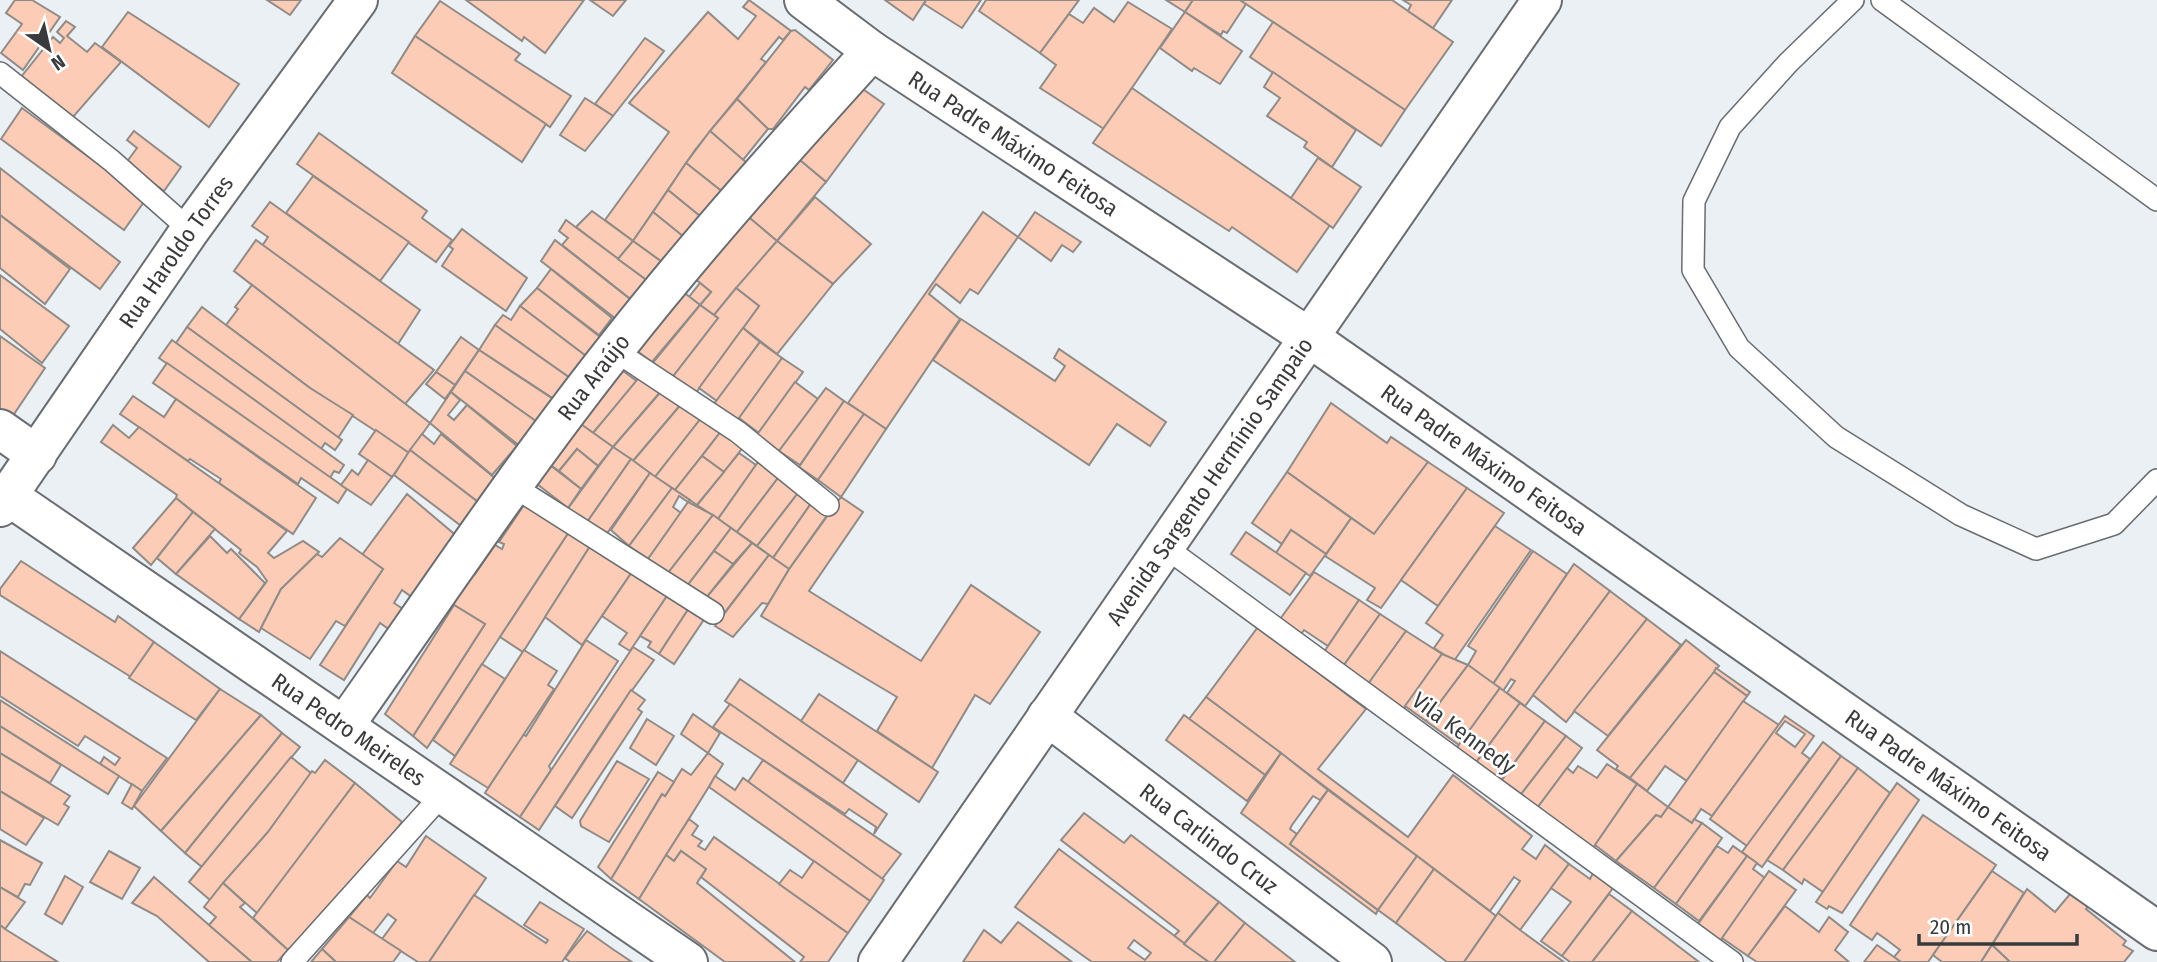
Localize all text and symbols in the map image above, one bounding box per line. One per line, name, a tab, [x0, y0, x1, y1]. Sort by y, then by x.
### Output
north arrow	[14, 14, 84, 84]
text: N	[47, 50, 69, 75]
street label: Rua Padre Máximo Feitosa	[903, 65, 1124, 223]
street label: Rua Haroldo Torres	[113, 170, 239, 333]
street label: Rua Araújo	[551, 328, 636, 426]
street label: Avenida Sargento Hermínio Sampaio	[1101, 332, 1319, 631]
street label: Rua Padre Máximo Feitosa	[1375, 378, 1592, 542]
street label: Rua Pedro Meireles	[266, 667, 431, 792]
street label: Vila Kennedy	[1407, 686, 1522, 780]
street label: Rua Padre Máximo Feitosa	[1840, 703, 2057, 867]
street label: Rua Carlindo Cruz	[1134, 777, 1284, 900]
scale bar	[1919, 902, 2076, 946]
text: 20 m	[1930, 914, 1971, 940]

